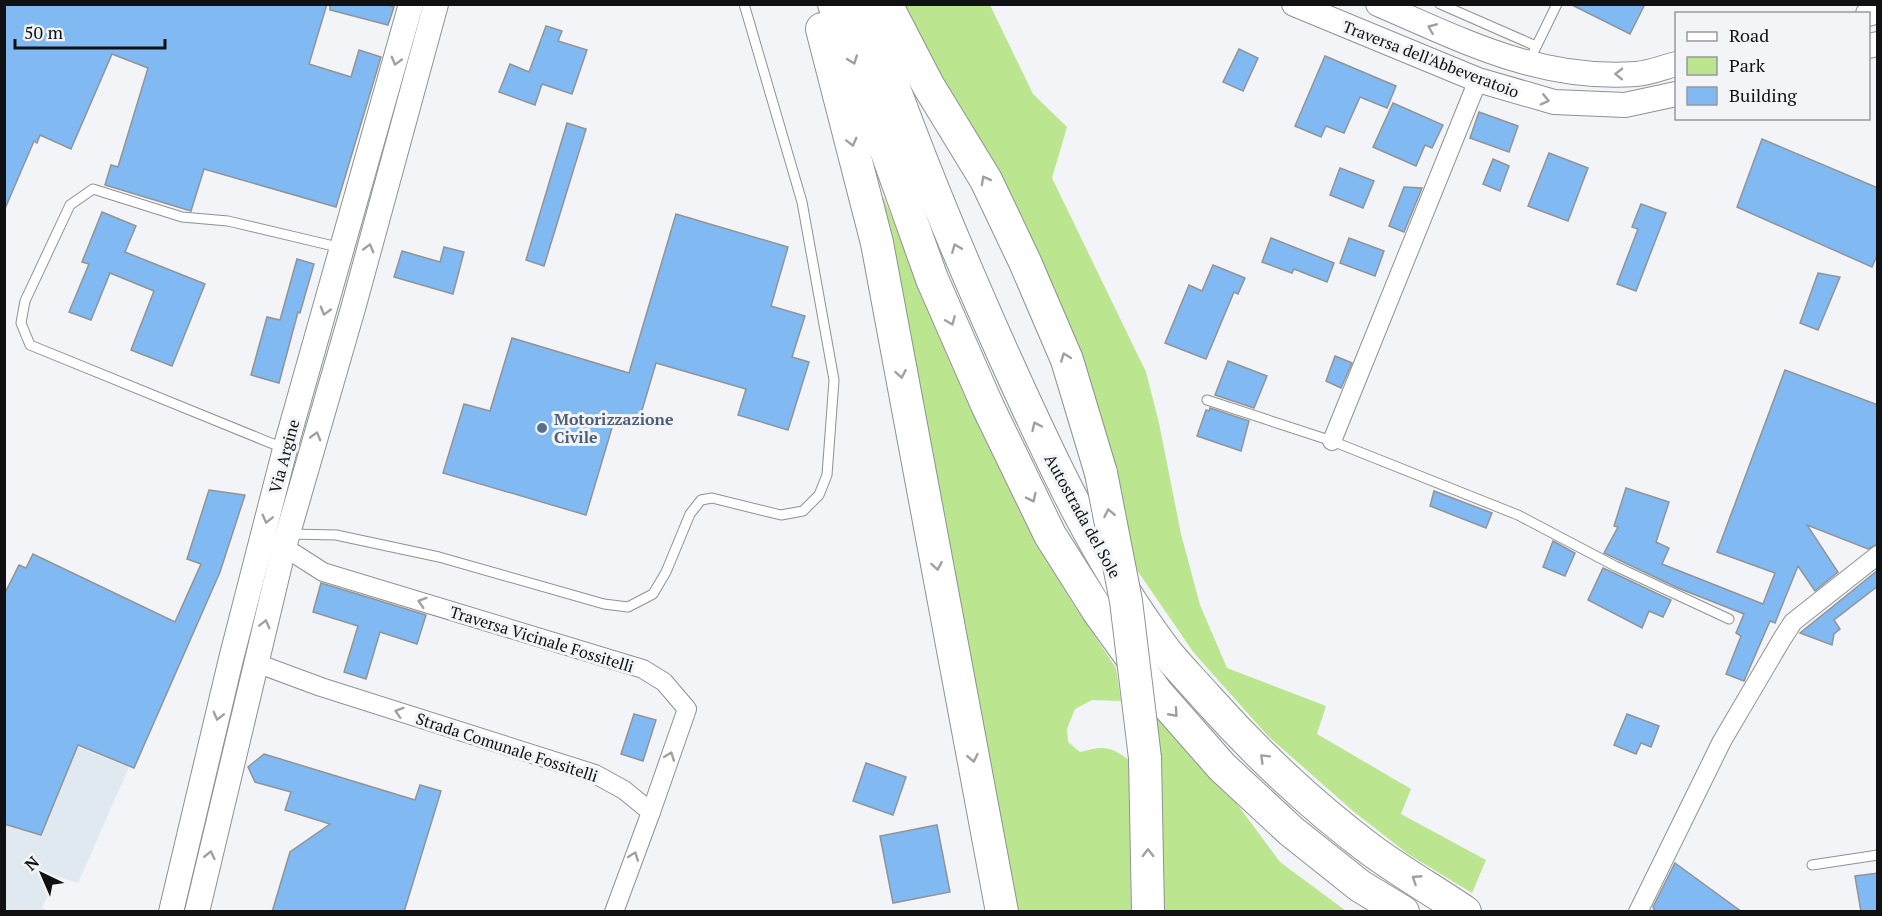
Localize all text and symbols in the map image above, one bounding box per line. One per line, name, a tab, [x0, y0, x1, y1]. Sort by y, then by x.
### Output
scale bar	[15, 12, 165, 50]
legend	[1675, 12, 1870, 120]
street label: Traversa dell'Abbeveratoio	[1340, 15, 1523, 103]
text: 50 m	[24, 20, 64, 44]
one-way arrow	[1427, 23, 1438, 35]
text: Road	[1729, 23, 1769, 47]
text: Park	[1729, 53, 1766, 77]
one-way arrow	[845, 54, 858, 65]
one-way arrow	[391, 55, 403, 66]
one-way arrow	[1615, 68, 1624, 80]
text: Building	[1729, 83, 1797, 107]
one-way arrow	[1540, 92, 1550, 105]
one-way arrow	[845, 137, 858, 147]
one-way arrow	[981, 176, 992, 186]
one-way arrow	[362, 243, 375, 253]
one-way arrow	[951, 244, 963, 255]
one-way arrow	[320, 305, 332, 316]
one-way arrow	[943, 315, 955, 326]
one-way arrow	[1060, 353, 1073, 363]
one-way arrow	[894, 369, 907, 379]
place label: Motorizzazione Civile	[554, 408, 674, 448]
street label: Via Argine	[264, 417, 304, 495]
marker: Motorizzazione Civile	[535, 421, 549, 435]
one-way arrow	[1031, 422, 1043, 433]
one-way arrow	[309, 431, 321, 442]
street label: Autostrada del Sole	[1040, 450, 1126, 582]
one-way arrow	[1025, 492, 1037, 503]
one-way arrow	[1103, 508, 1116, 518]
one-way arrow	[262, 514, 275, 524]
one-way arrow	[930, 560, 943, 570]
one-way arrow	[417, 597, 428, 609]
street label: Traversa Vicinale Fossitelli	[447, 601, 637, 678]
one-way arrow	[258, 619, 271, 629]
one-way arrow	[394, 706, 405, 719]
one-way arrow	[1167, 706, 1178, 717]
street label: Strada Comunale Fossitelli	[413, 707, 601, 787]
one-way arrow	[212, 711, 225, 721]
one-way arrow	[663, 752, 675, 763]
one-way arrow	[966, 752, 979, 762]
one-way arrow	[1261, 754, 1272, 765]
north arrow	[12, 844, 72, 904]
one-way arrow	[1142, 849, 1154, 858]
one-way arrow	[203, 850, 216, 860]
text: N	[20, 851, 44, 875]
one-way arrow	[627, 851, 639, 862]
one-way arrow	[1411, 876, 1422, 887]

